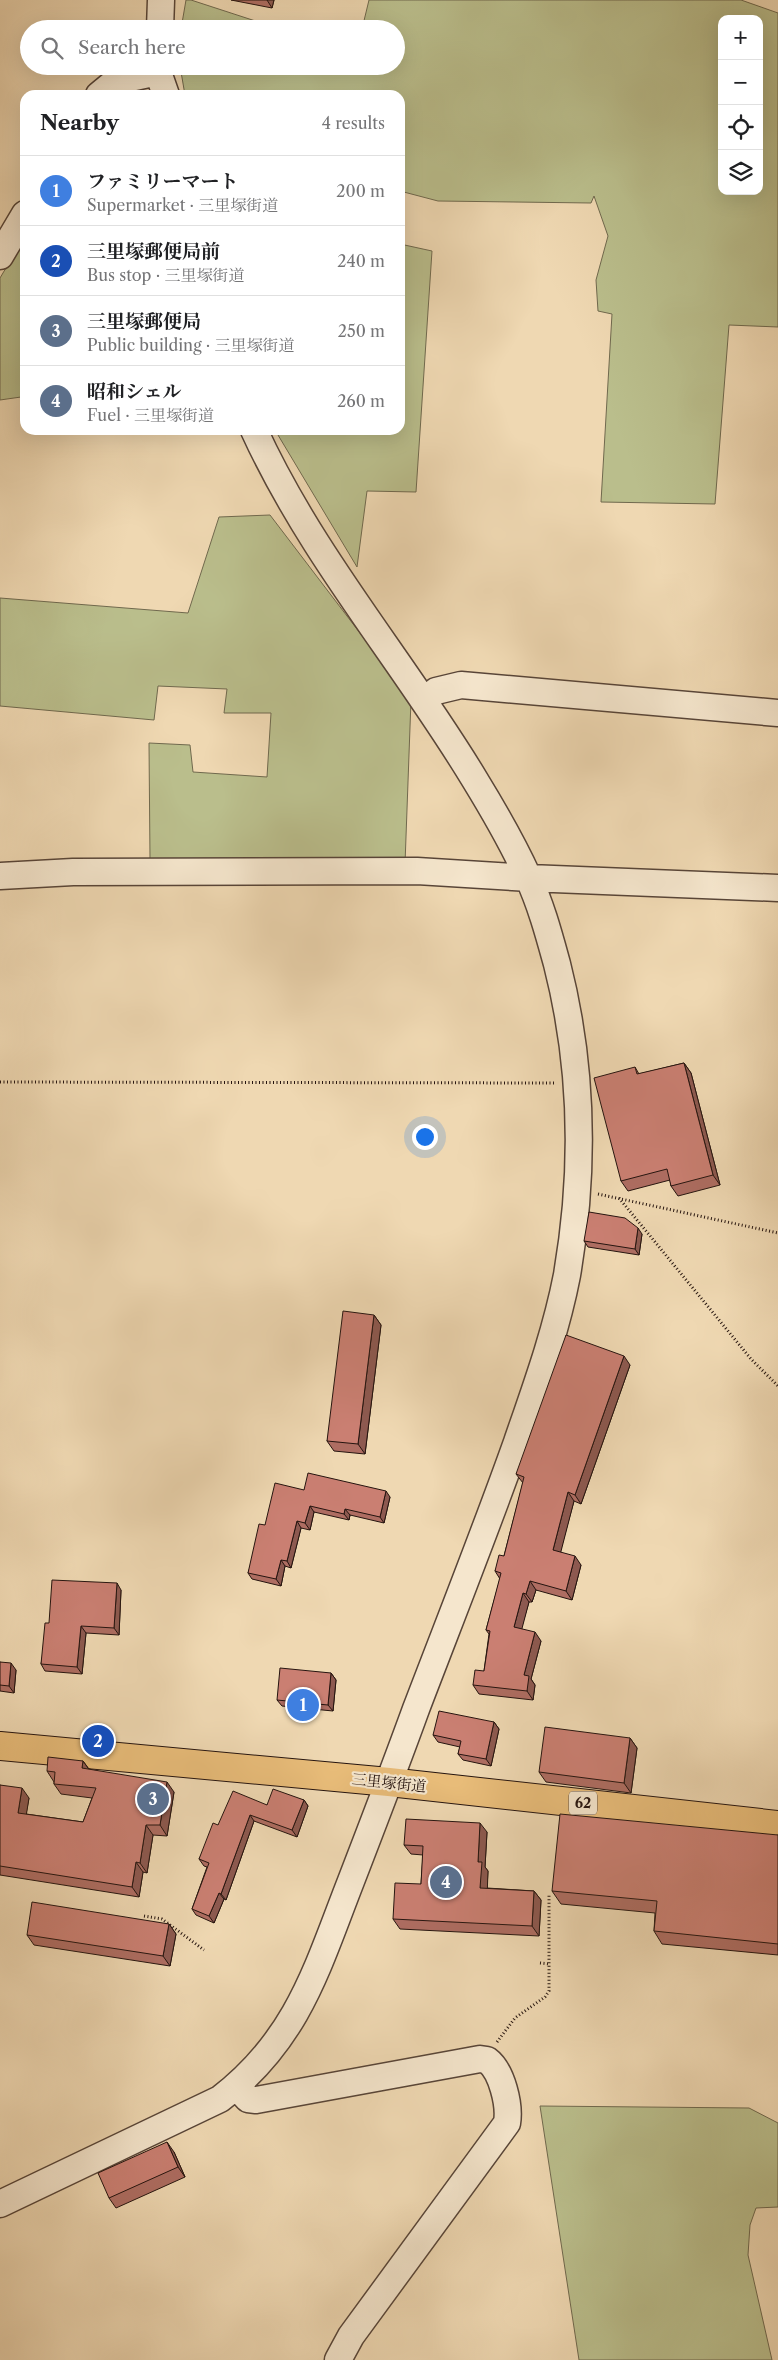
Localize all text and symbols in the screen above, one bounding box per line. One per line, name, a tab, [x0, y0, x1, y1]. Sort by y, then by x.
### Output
map controls	[718, 15, 763, 195]
button: +	[718, 15, 763, 60]
search box	[20, 20, 405, 75]
icon: search	[38, 34, 66, 62]
text: Search here	[78, 36, 186, 59]
button: −	[718, 60, 763, 105]
button: locate	[718, 105, 763, 150]
text: Nearby	[40, 110, 119, 135]
text: 4 results	[322, 113, 385, 133]
button: layers	[718, 150, 763, 195]
text: ファミリーマート	[87, 170, 239, 193]
text: 1	[52, 181, 60, 201]
text: 200 m	[336, 181, 385, 201]
text: Supermarket · 三里塚街道	[87, 195, 278, 215]
text: 三里塚郵便局前	[87, 240, 220, 263]
text: 2	[51, 251, 61, 271]
text: 240 m	[337, 251, 385, 271]
text: Bus stop · 三里塚街道	[87, 265, 245, 285]
text: 三里塚郵便局	[87, 310, 201, 333]
text: 3	[51, 321, 61, 341]
text: 250 m	[338, 321, 385, 341]
text: Public building · 三里塚街道	[87, 335, 295, 355]
text: 昭和シェル	[87, 380, 182, 403]
text: 4	[51, 391, 61, 411]
text: 260 m	[337, 391, 385, 411]
text: Fuel · 三里塚街道	[87, 405, 214, 425]
your location	[412, 1124, 438, 1150]
pin: 1	[287, 1686, 319, 1724]
pin: 2	[82, 1722, 114, 1760]
street label: 三里塚街道	[351, 1769, 427, 1796]
pin: 3	[137, 1780, 169, 1818]
road number: 62	[569, 1792, 597, 1815]
pin: 4	[430, 1863, 462, 1901]

